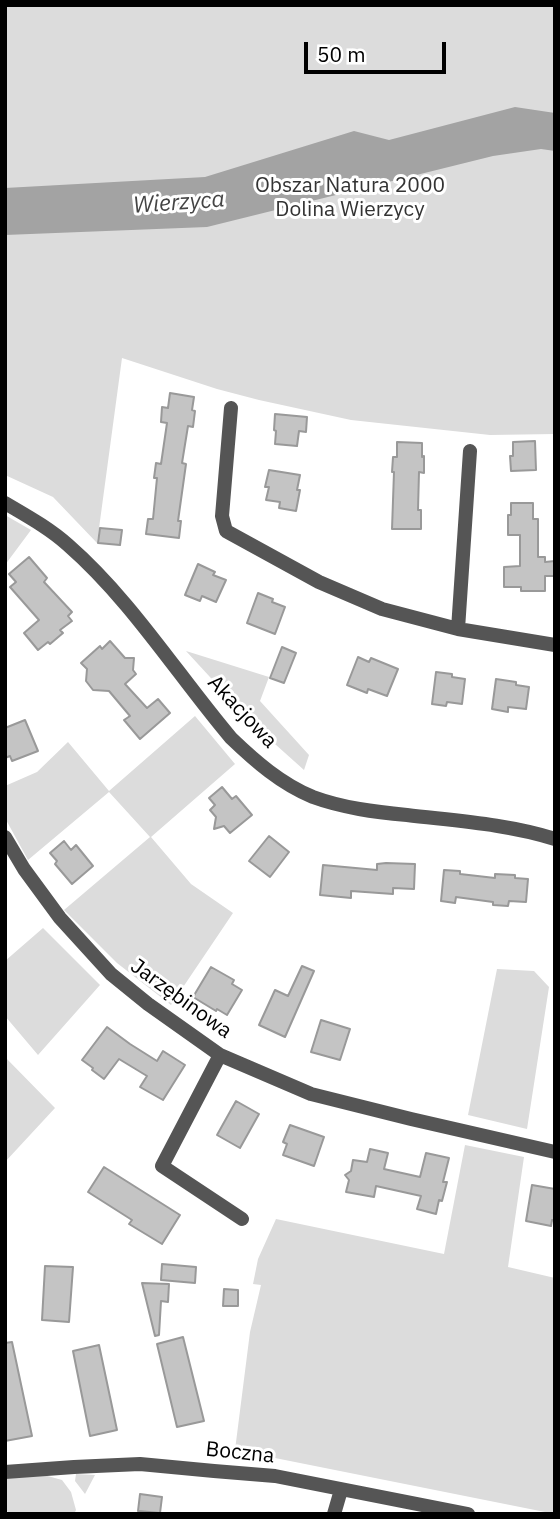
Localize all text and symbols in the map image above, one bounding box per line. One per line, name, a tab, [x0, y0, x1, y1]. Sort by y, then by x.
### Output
scale bar	[308, 28, 450, 72]
text: 50 m	[317, 40, 366, 68]
park label: Obszar Natura 2000 Dolina Wierzycy	[255, 173, 445, 223]
water label: Wierzyca	[132, 186, 226, 220]
street label: Akacjowa	[202, 670, 282, 754]
street label: Jarzębinowa	[126, 954, 236, 1044]
street label: Boczna	[204, 1437, 276, 1469]

